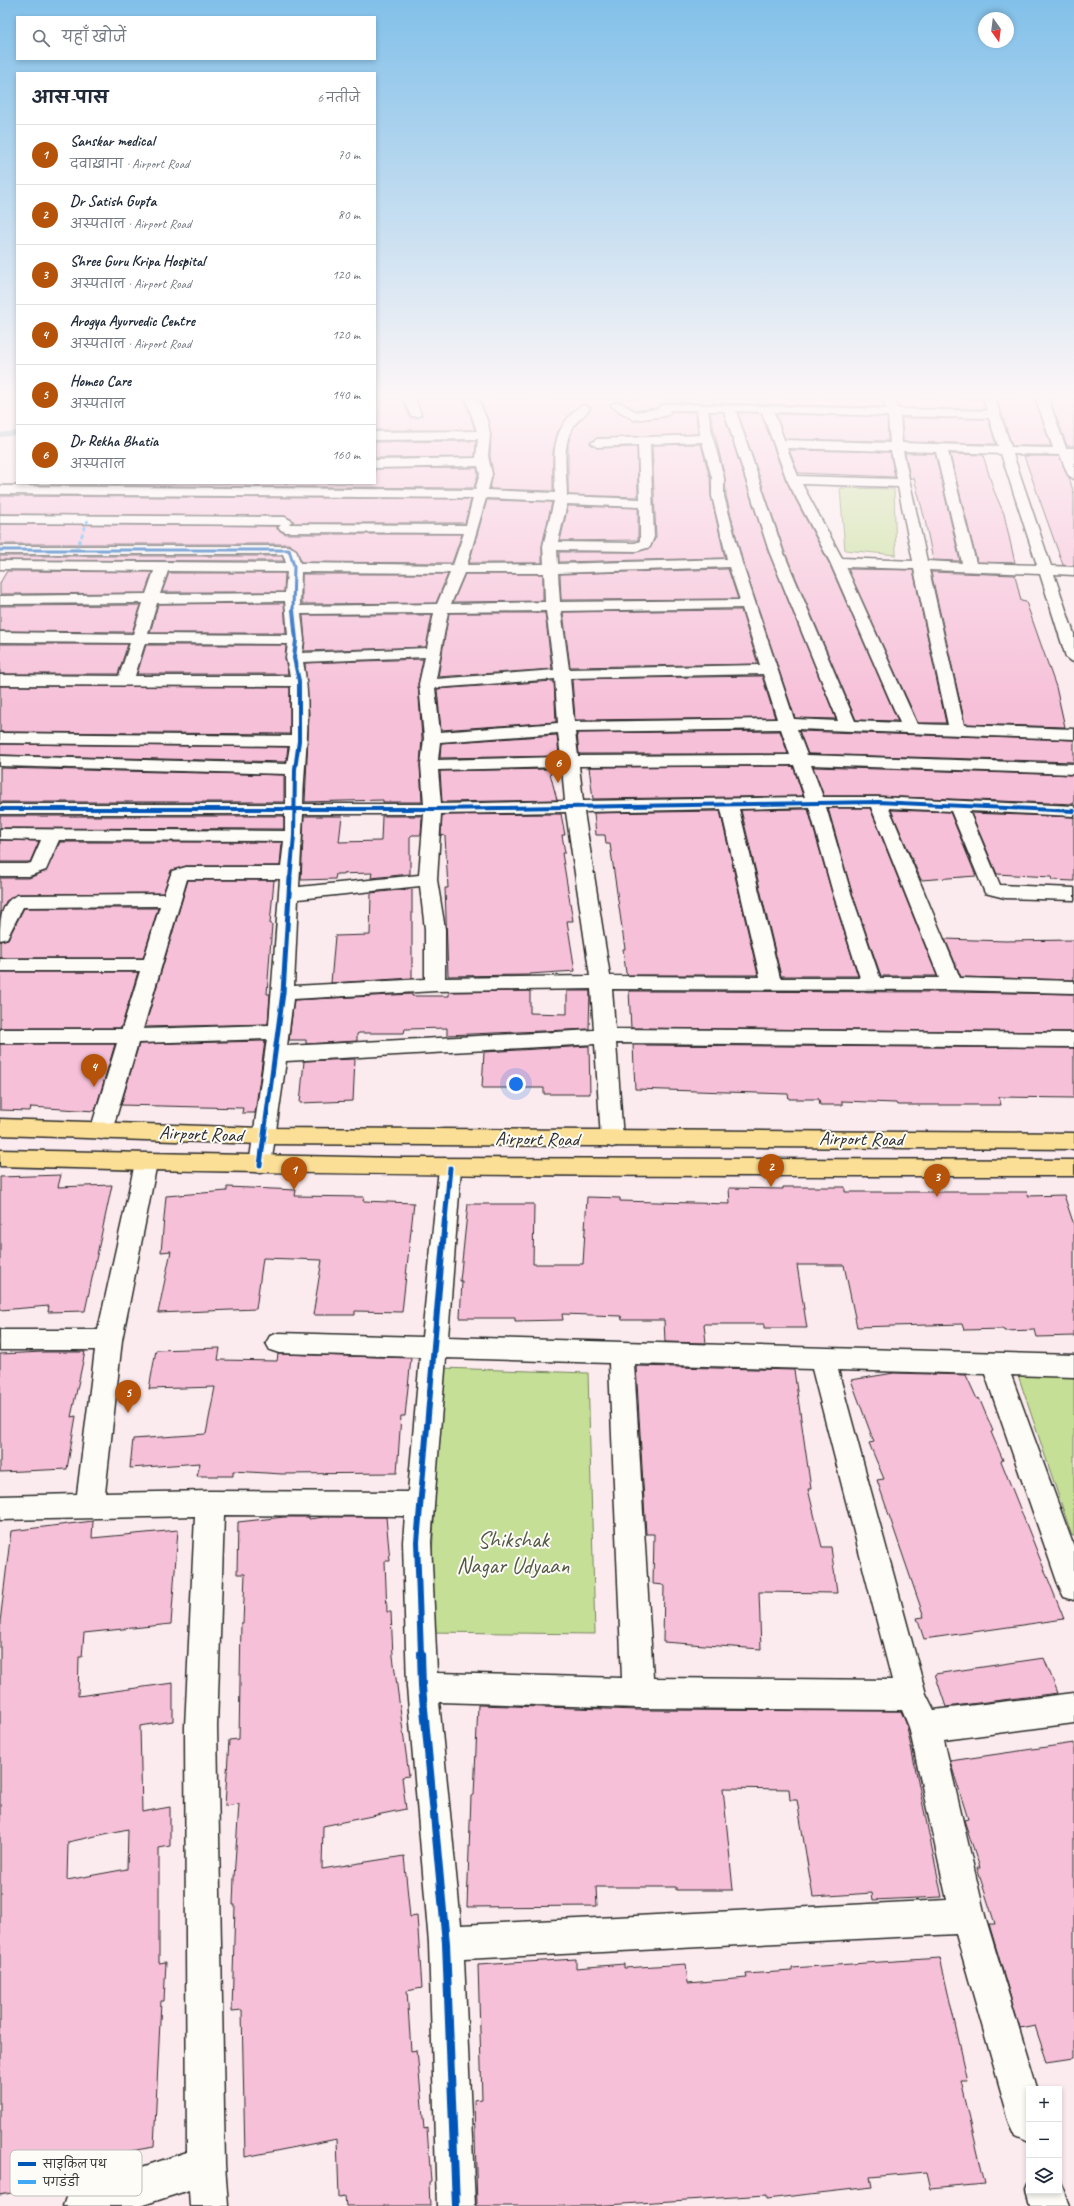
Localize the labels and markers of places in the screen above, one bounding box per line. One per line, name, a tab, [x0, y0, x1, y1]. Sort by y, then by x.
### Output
pin: 6	[545, 750, 571, 783]
pin: 4	[81, 1054, 107, 1087]
pin: 2	[758, 1154, 784, 1187]
pin: 1	[281, 1157, 307, 1190]
pin: 3	[924, 1164, 950, 1197]
pin: 5	[115, 1380, 141, 1413]

